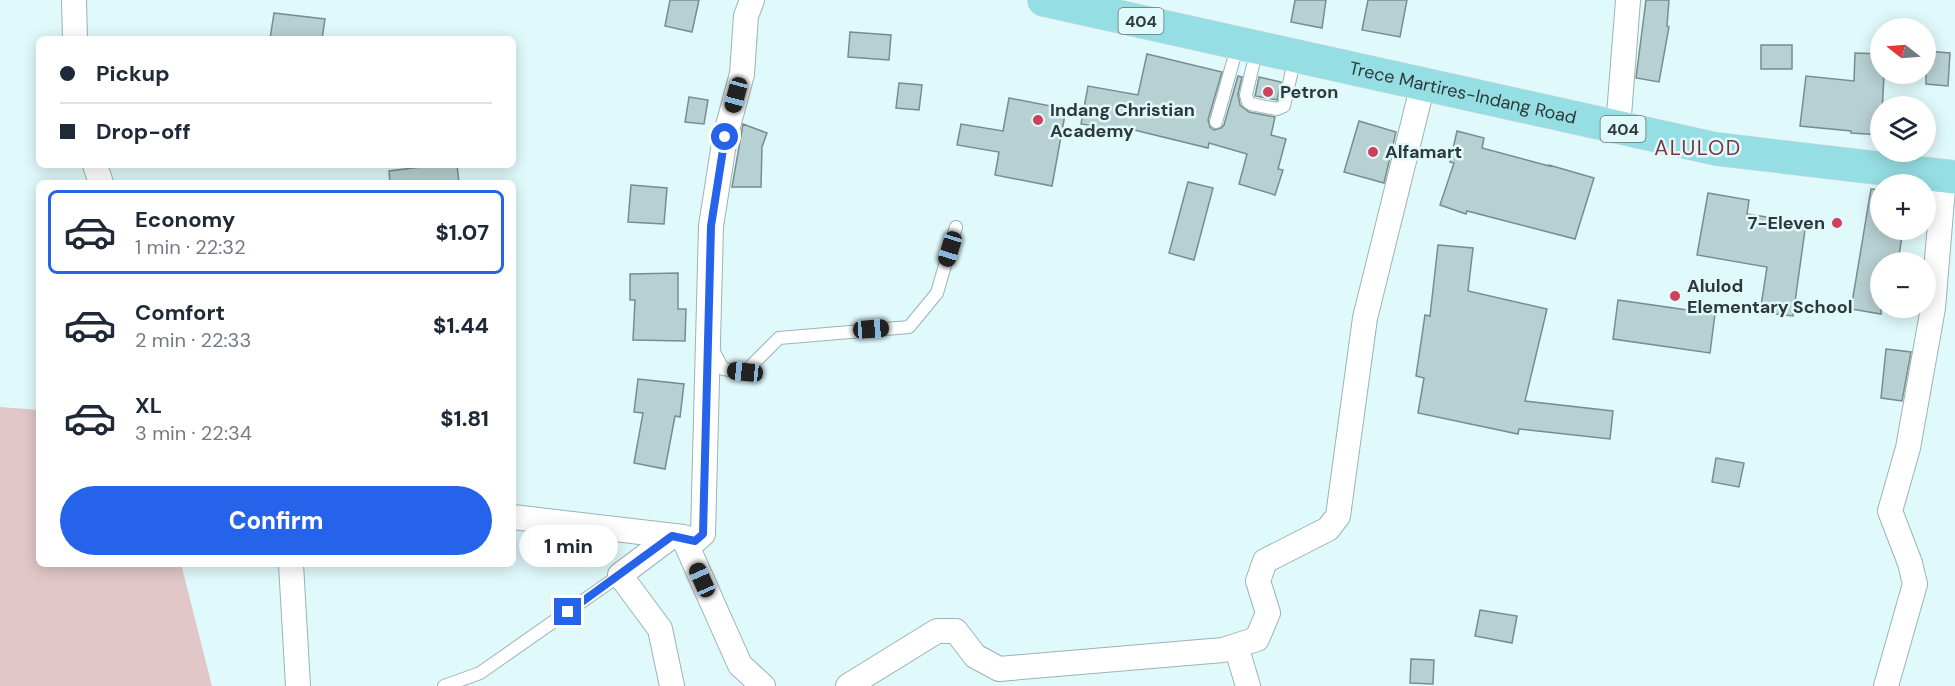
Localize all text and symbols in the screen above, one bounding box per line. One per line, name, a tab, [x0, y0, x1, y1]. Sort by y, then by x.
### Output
road number: 404	[1118, 8, 1164, 34]
north arrow	[1870, 18, 1936, 84]
map controls	[1870, 18, 1936, 318]
street label: Trece Martires-Indang Road	[1347, 56, 1579, 130]
text: Pickup	[96, 59, 170, 88]
car	[723, 75, 749, 115]
place label: Petron	[1280, 80, 1338, 104]
marker: Petron	[1261, 85, 1275, 99]
button: layers	[1870, 96, 1936, 162]
place label: Indang Christian Academy	[1050, 98, 1195, 143]
marker: Indang Christian Academy	[1031, 113, 1045, 127]
road number: 404	[1600, 116, 1646, 142]
text: Drop-off	[96, 117, 191, 146]
route start	[711, 123, 738, 150]
district label: ALULOD	[1654, 134, 1742, 162]
place label: Alfamart	[1385, 140, 1462, 164]
marker: Alfamart	[1366, 145, 1380, 159]
button: +	[1870, 174, 1936, 240]
icon: car	[63, 205, 117, 259]
text: Economy	[135, 205, 235, 234]
place label: 7-Eleven	[1748, 211, 1825, 235]
marker: 7-Eleven	[1830, 216, 1844, 230]
text: $1.07	[436, 218, 489, 247]
car	[936, 229, 964, 269]
text: 1 min · 22:32	[135, 234, 246, 260]
button: −	[1870, 252, 1936, 318]
place label: Alulod Elementary School	[1687, 274, 1853, 319]
marker: Alulod Elementary School	[1668, 289, 1682, 303]
icon: car	[63, 298, 117, 352]
text: Comfort	[135, 298, 225, 327]
text: $1.44	[433, 311, 489, 340]
car	[852, 319, 890, 339]
text: 2 min · 22:33	[135, 327, 251, 353]
car	[726, 361, 764, 383]
icon: car	[63, 391, 117, 445]
text: XL	[135, 391, 162, 420]
text: $1.81	[440, 404, 489, 433]
text: 3 min · 22:34	[135, 420, 252, 446]
button: Confirm	[60, 486, 492, 555]
callout: 1 min	[518, 525, 618, 567]
text: 1 min	[544, 533, 593, 559]
car	[686, 560, 718, 600]
route end	[554, 598, 581, 625]

